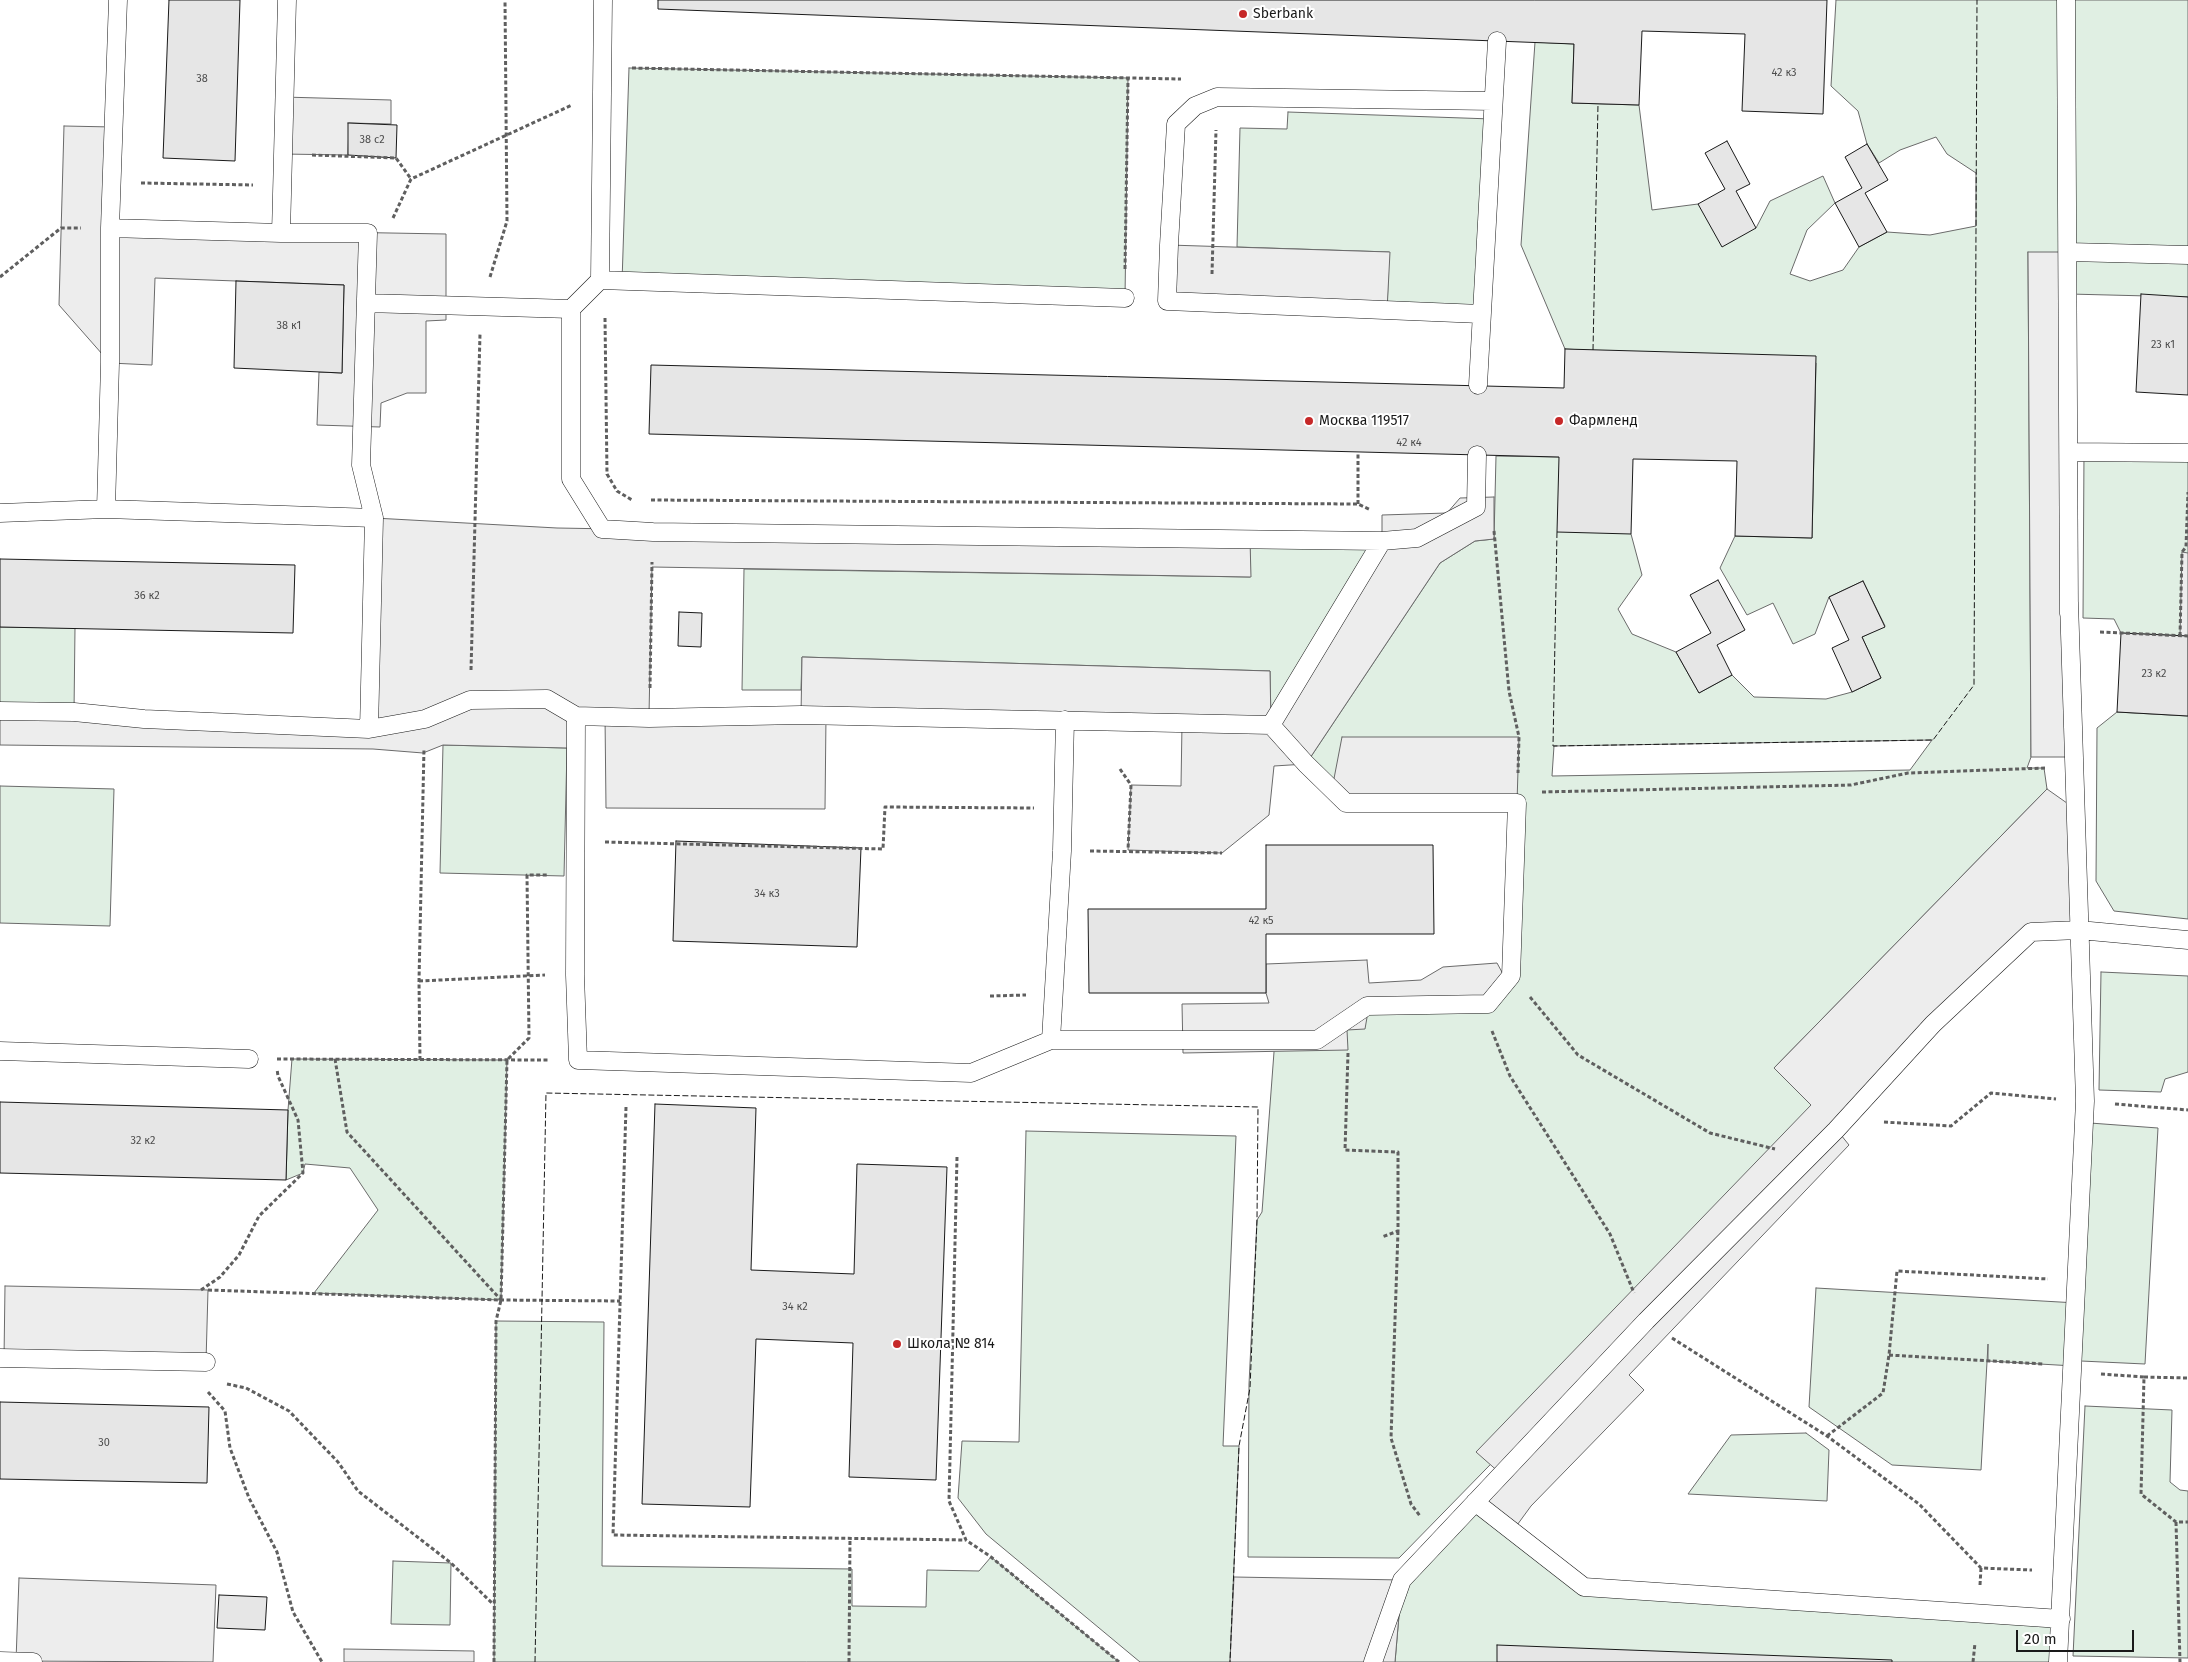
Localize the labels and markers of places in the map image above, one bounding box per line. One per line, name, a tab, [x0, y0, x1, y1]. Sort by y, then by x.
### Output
place label: Sberbank	[1253, 6, 1313, 22]
marker: Sberbank	[1237, 8, 1249, 20]
place label: Москва 119517	[1319, 413, 1409, 429]
place label: Фармленд	[1569, 413, 1637, 429]
marker: Москва 119517	[1303, 415, 1315, 427]
marker: Фармленд	[1553, 415, 1565, 427]
place label: Школа № 814	[907, 1336, 995, 1352]
marker: Школа № 814	[891, 1338, 903, 1350]

